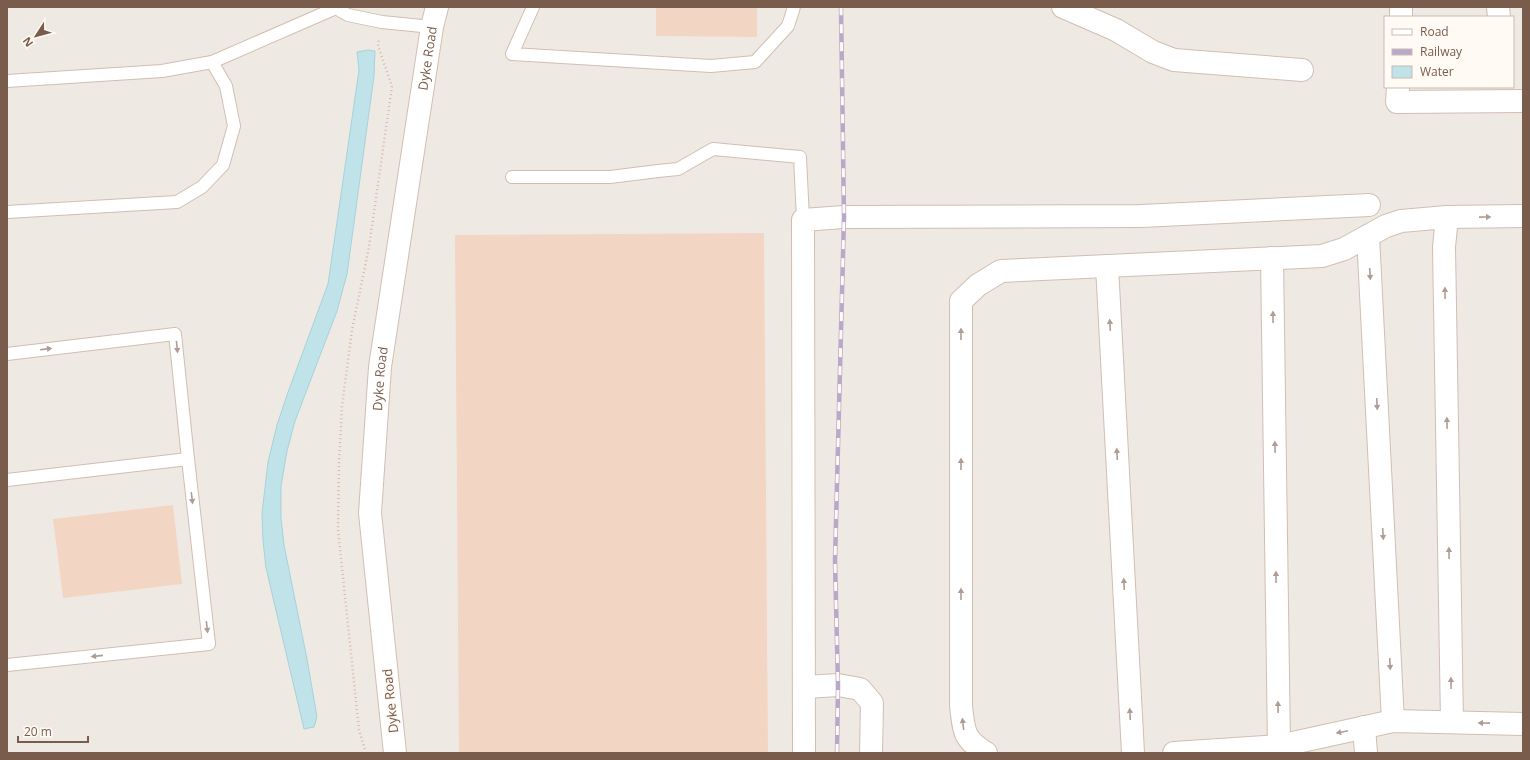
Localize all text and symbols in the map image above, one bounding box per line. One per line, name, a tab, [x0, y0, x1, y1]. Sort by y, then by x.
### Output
north arrow	[16, 16, 56, 56]
legend	[1384, 16, 1514, 88]
text: Road	[1420, 23, 1449, 40]
street label: Dyke Road	[413, 25, 441, 92]
text: N	[19, 34, 36, 50]
text: Railway	[1420, 43, 1463, 60]
text: Water	[1420, 63, 1454, 80]
one-way arrow	[1479, 214, 1492, 220]
one-way arrow	[1366, 268, 1373, 280]
one-way arrow	[1442, 286, 1448, 299]
one-way arrow	[1270, 310, 1276, 323]
one-way arrow	[1106, 319, 1113, 331]
one-way arrow	[958, 327, 964, 340]
one-way arrow	[173, 341, 180, 353]
street label: Dyke Road	[368, 345, 392, 411]
one-way arrow	[40, 346, 52, 352]
one-way arrow	[1373, 398, 1380, 410]
one-way arrow	[1444, 416, 1450, 429]
one-way arrow	[1271, 441, 1278, 453]
one-way arrow	[1113, 448, 1120, 460]
one-way arrow	[958, 457, 964, 470]
one-way arrow	[189, 492, 196, 504]
one-way arrow	[1380, 528, 1387, 540]
one-way arrow	[1446, 546, 1452, 559]
one-way arrow	[1273, 570, 1279, 583]
one-way arrow	[1120, 578, 1127, 590]
one-way arrow	[958, 587, 964, 600]
one-way arrow	[204, 621, 211, 633]
one-way arrow	[91, 652, 103, 659]
one-way arrow	[1387, 658, 1394, 670]
street label: Dyke Road	[378, 668, 402, 734]
one-way arrow	[1448, 676, 1454, 689]
one-way arrow	[1275, 700, 1281, 713]
one-way arrow	[1127, 708, 1134, 720]
scale bar	[18, 718, 88, 744]
one-way arrow	[960, 718, 966, 730]
one-way arrow	[1477, 720, 1490, 726]
text: 20 m	[24, 723, 52, 740]
one-way arrow	[1335, 730, 1348, 736]

